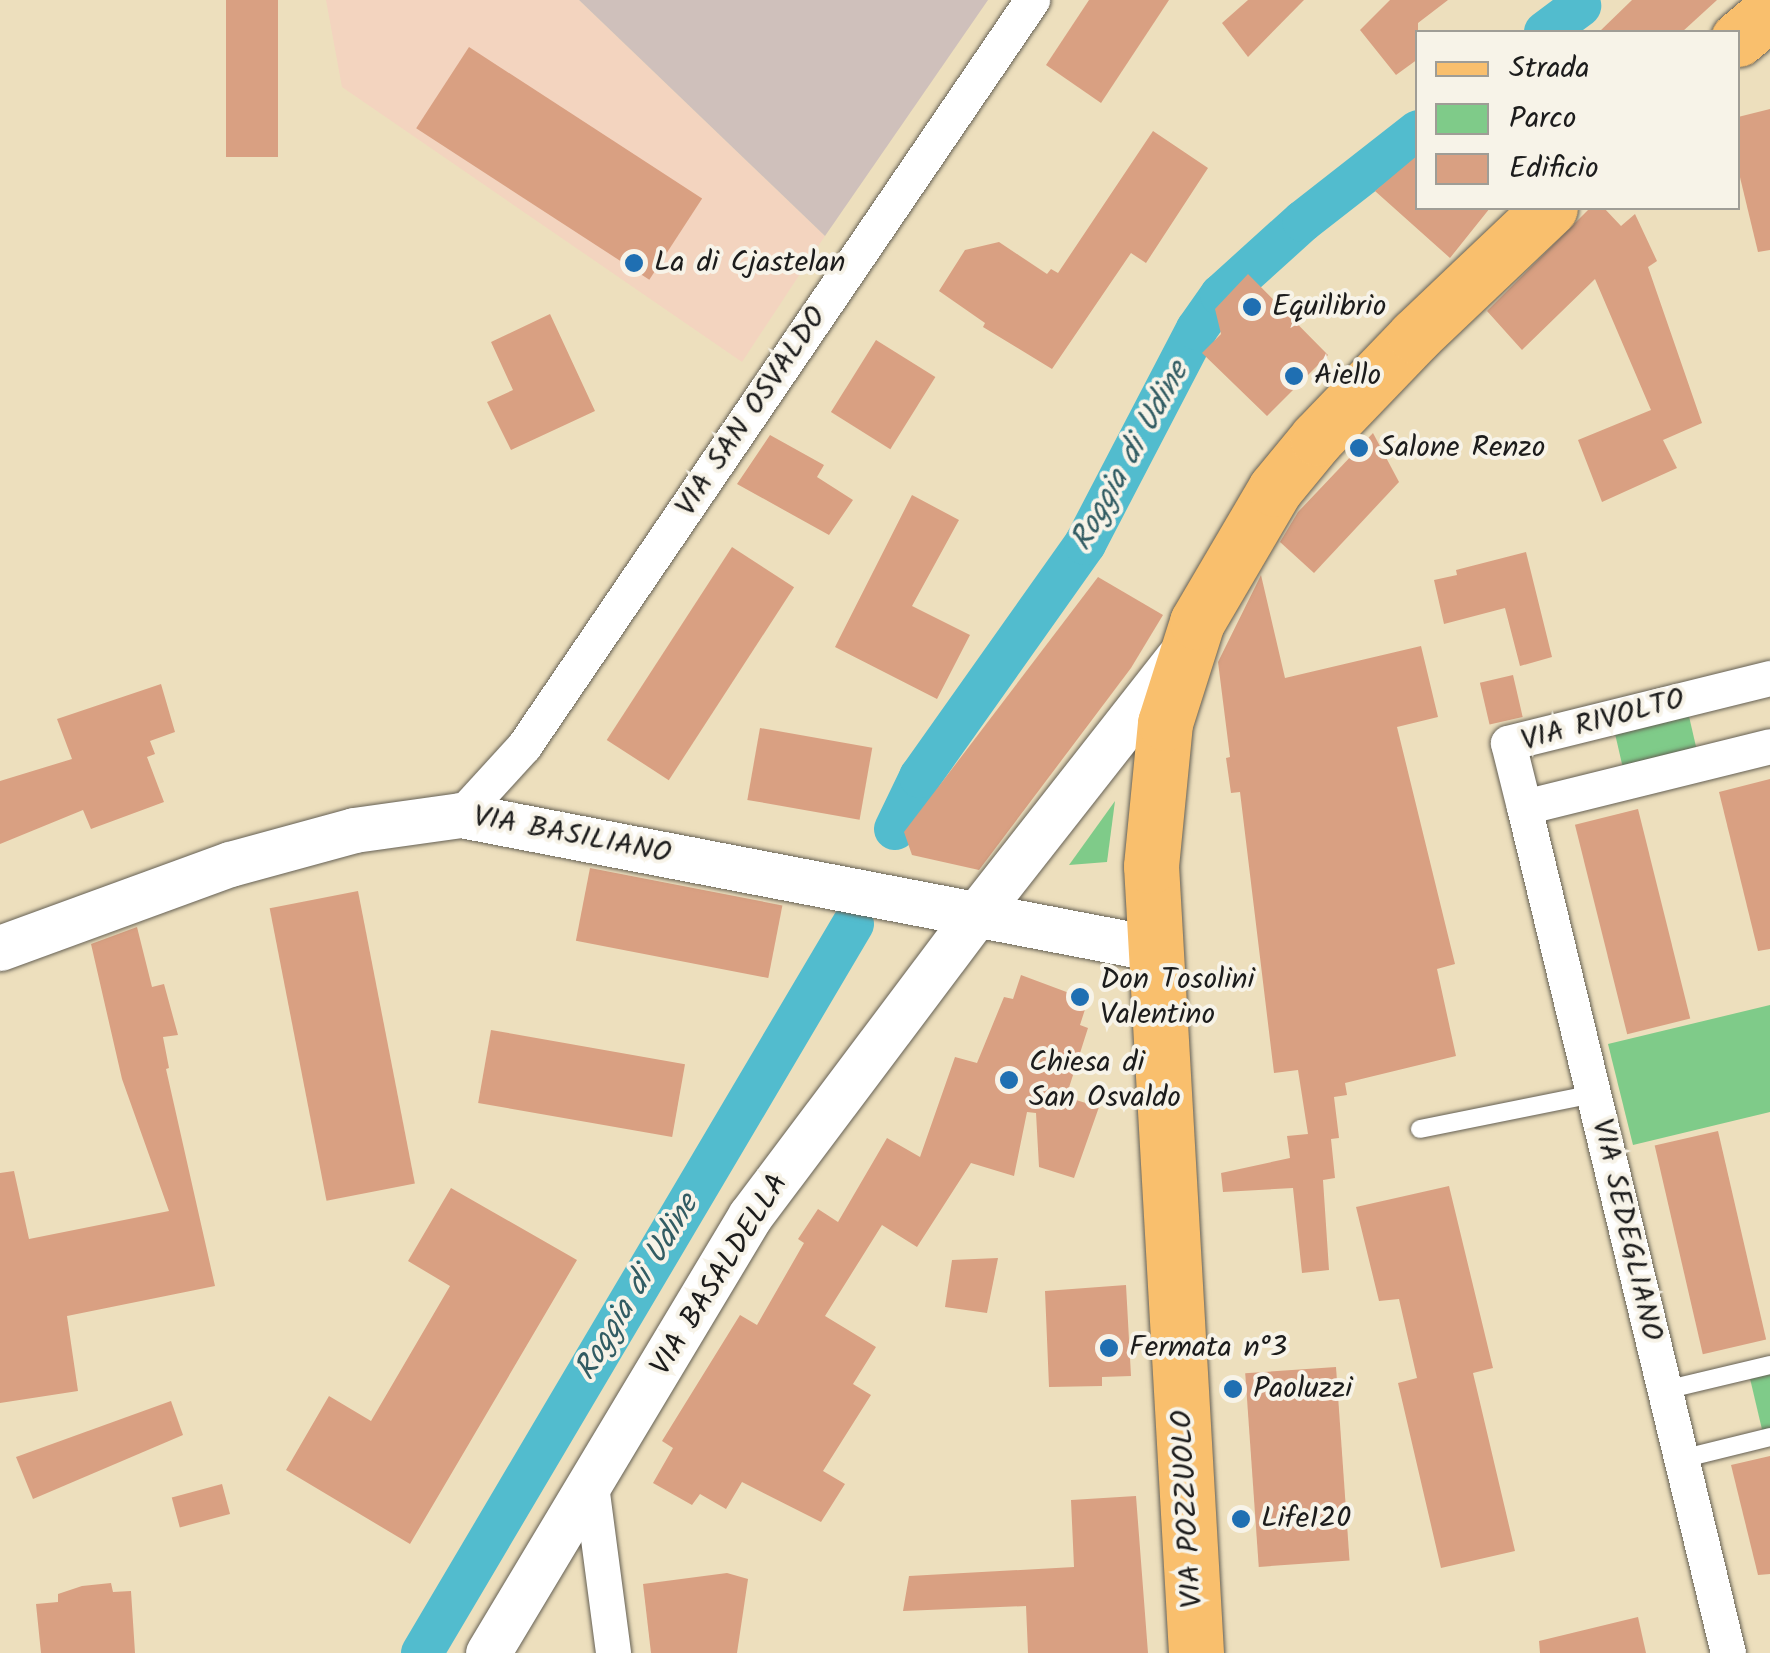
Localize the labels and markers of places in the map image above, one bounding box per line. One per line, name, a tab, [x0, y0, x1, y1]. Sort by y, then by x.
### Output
place label: La di Cjastelan	[654, 245, 846, 281]
marker: La di Cjastelan	[623, 252, 645, 274]
place label: Equilibrio	[1272, 289, 1386, 325]
marker: Equilibrio	[1241, 296, 1263, 318]
place label: Aiello	[1314, 358, 1381, 394]
marker: Aiello	[1283, 365, 1305, 387]
place label: Salone Renzo	[1379, 430, 1545, 466]
marker: Salone Renzo	[1348, 437, 1370, 459]
place label: Don Tosolini Valentino	[1100, 962, 1255, 1032]
marker: Don Tosolini Valentino	[1069, 986, 1091, 1008]
place label: Chiesa di San Osvaldo	[1029, 1045, 1181, 1116]
marker: Chiesa di San Osvaldo	[998, 1069, 1020, 1091]
place label: Fermata n°3	[1129, 1330, 1287, 1366]
marker: Fermata n°3	[1098, 1337, 1120, 1359]
place label: Paoluzzi	[1253, 1371, 1352, 1407]
marker: Paoluzzi	[1222, 1378, 1244, 1400]
place label: Life120	[1261, 1501, 1351, 1537]
marker: Life120	[1230, 1508, 1252, 1530]

